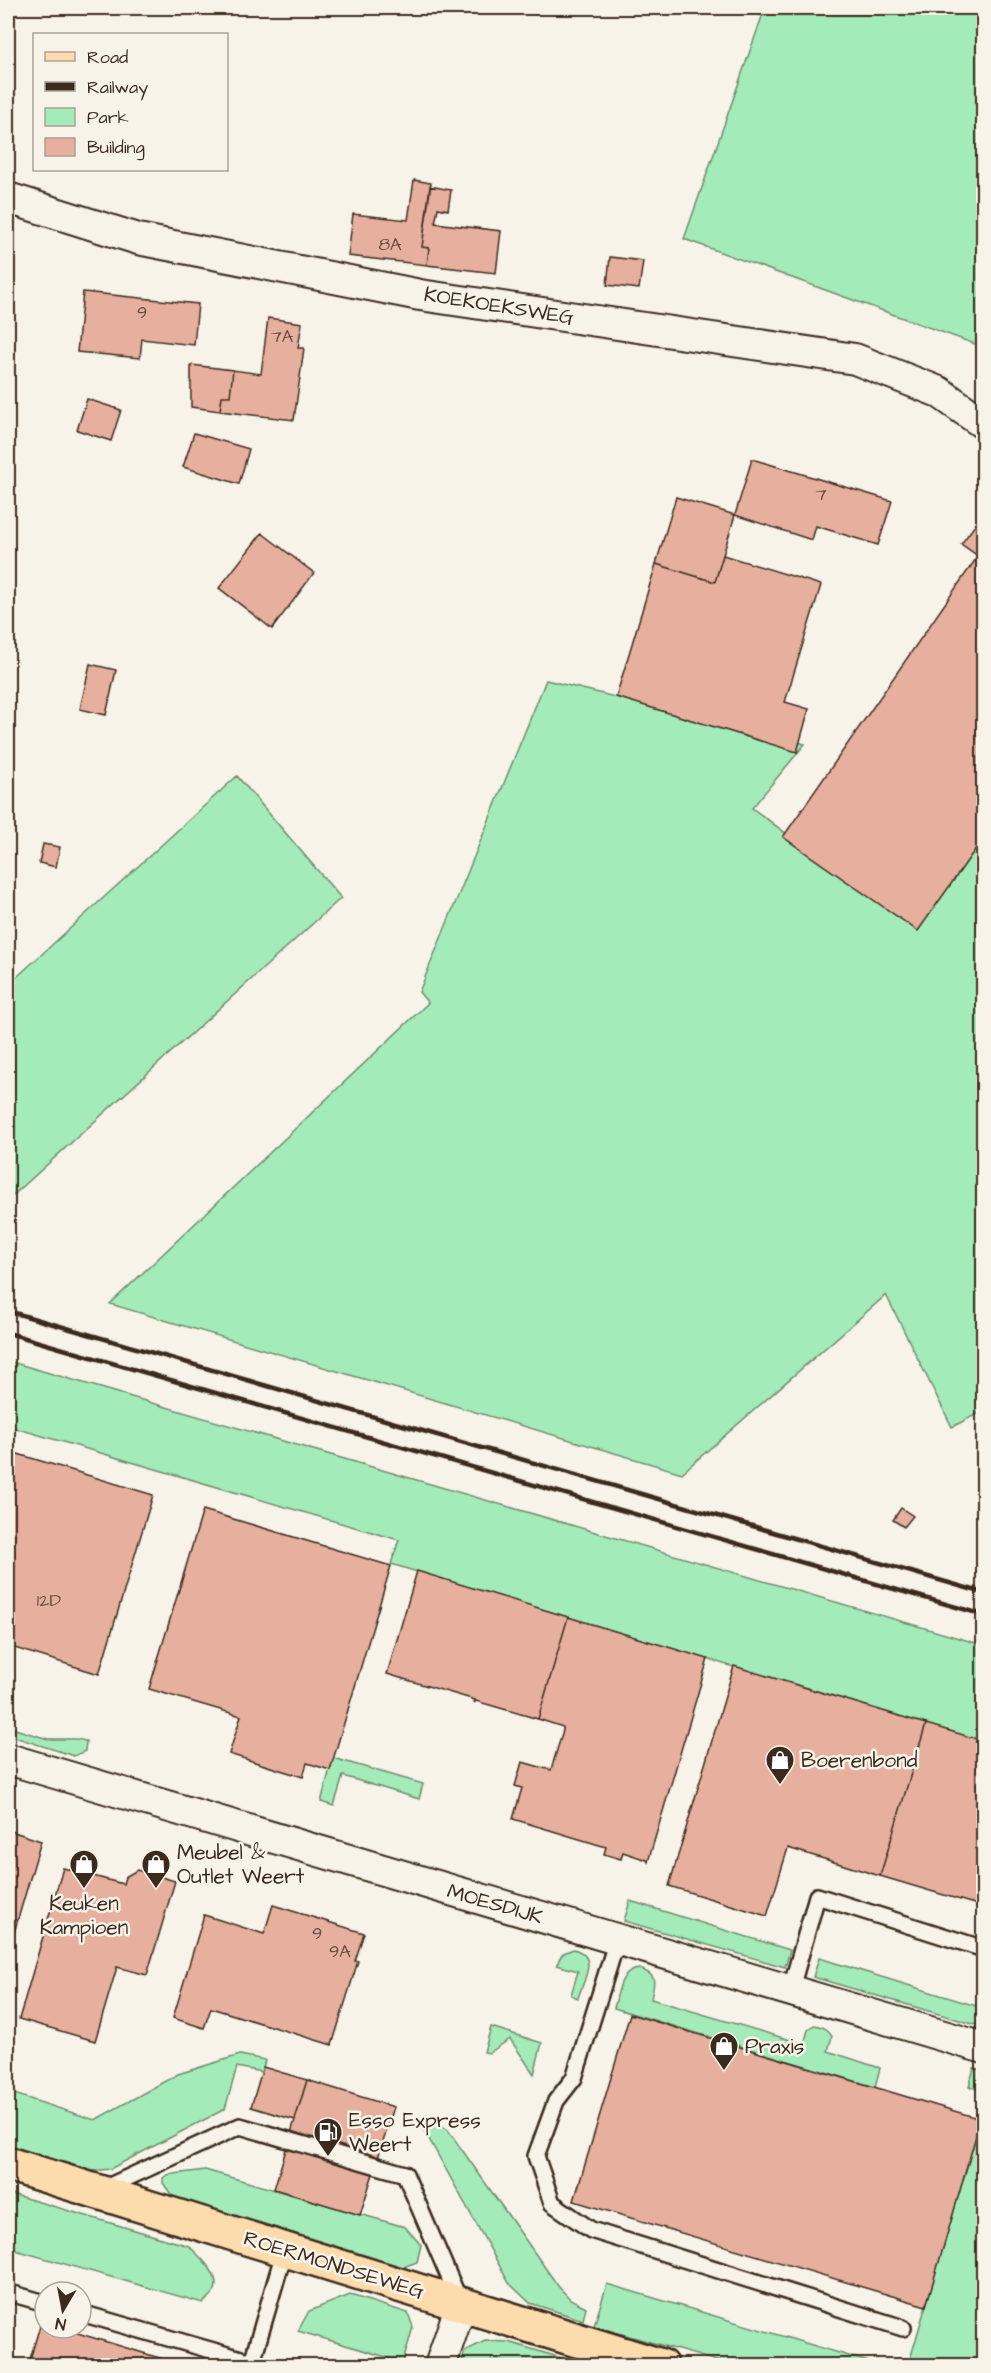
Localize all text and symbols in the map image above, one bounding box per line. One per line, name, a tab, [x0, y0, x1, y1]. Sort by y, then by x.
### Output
legend	[33, 33, 228, 171]
text: Road	[87, 45, 128, 70]
text: Railway	[87, 75, 148, 101]
text: Park	[87, 105, 129, 130]
text: Building	[87, 135, 145, 161]
house number: 8A	[378, 232, 402, 257]
street label: KOEKOEKSWEG	[422, 280, 576, 332]
house number: 9	[137, 300, 147, 325]
house number: 7A	[271, 324, 294, 349]
house number: 7	[815, 482, 827, 507]
house number: 12D	[37, 1588, 61, 1613]
shop icon: Boerenbond	[764, 1744, 796, 1786]
place label: Boerenbond	[801, 1746, 918, 1775]
place label: Meubel & Outlet Weert	[177, 1838, 305, 1891]
shop icon: Keuken Kampioen	[68, 1848, 100, 1890]
shop icon: Meubel & Outlet Weert	[140, 1848, 172, 1890]
street label: MOESDIJK	[444, 1877, 546, 1932]
place label: Keuken Kampioen	[40, 1889, 128, 1943]
house number: 9	[312, 1921, 322, 1946]
house number: 9A	[329, 1939, 351, 1964]
shop icon: Praxis	[708, 2030, 740, 2072]
place label: Praxis	[745, 2032, 804, 2061]
place label: Esso Express Weert	[349, 2106, 481, 2159]
fuel station icon: Esso Express Weert	[312, 2116, 344, 2158]
street label: ROERMONDSEWEG	[240, 2224, 428, 2306]
north arrow	[33, 2280, 93, 2340]
text: N	[54, 2312, 67, 2335]

